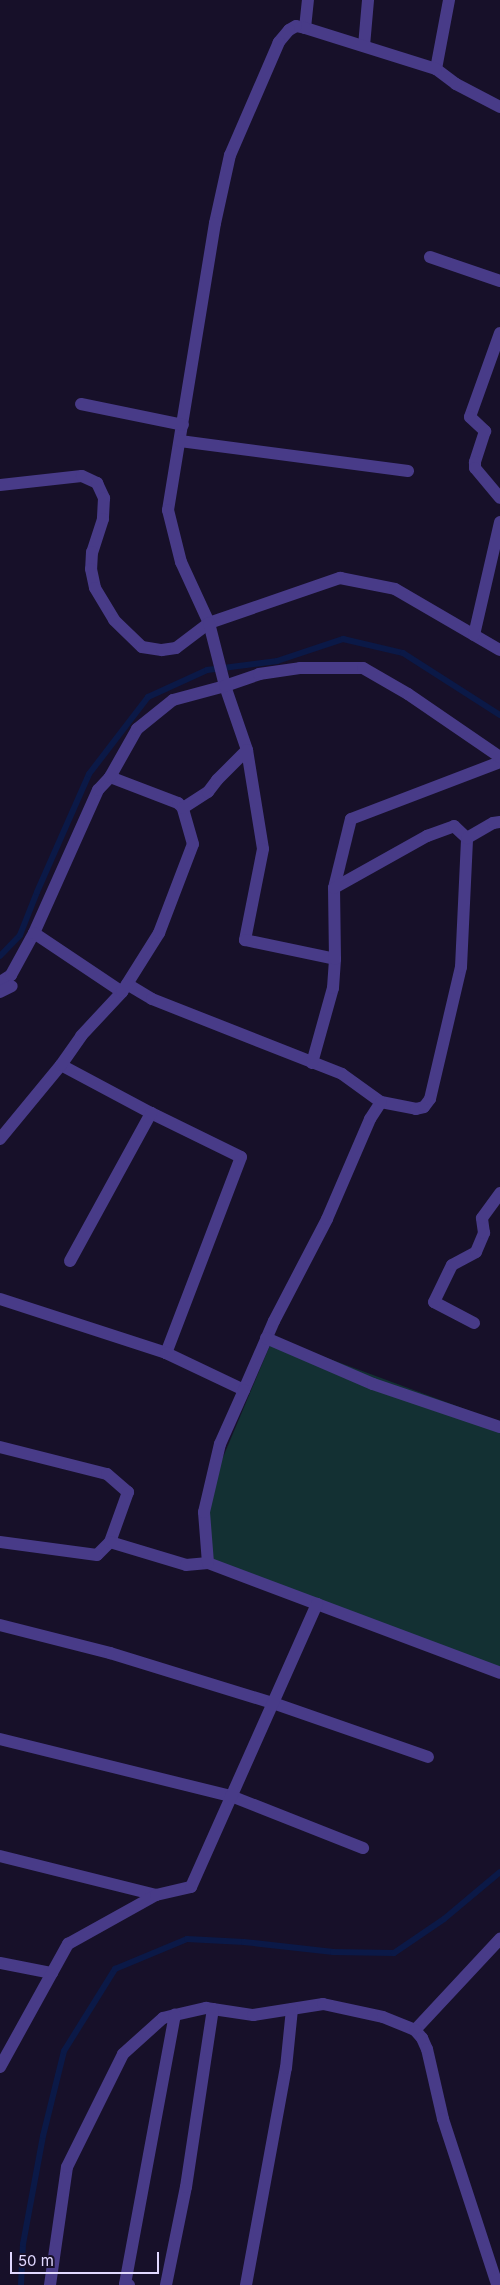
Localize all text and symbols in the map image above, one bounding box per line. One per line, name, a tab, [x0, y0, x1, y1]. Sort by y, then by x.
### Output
scale bar	[12, 2242, 161, 2274]
text: 50 m	[18, 2251, 54, 2270]

